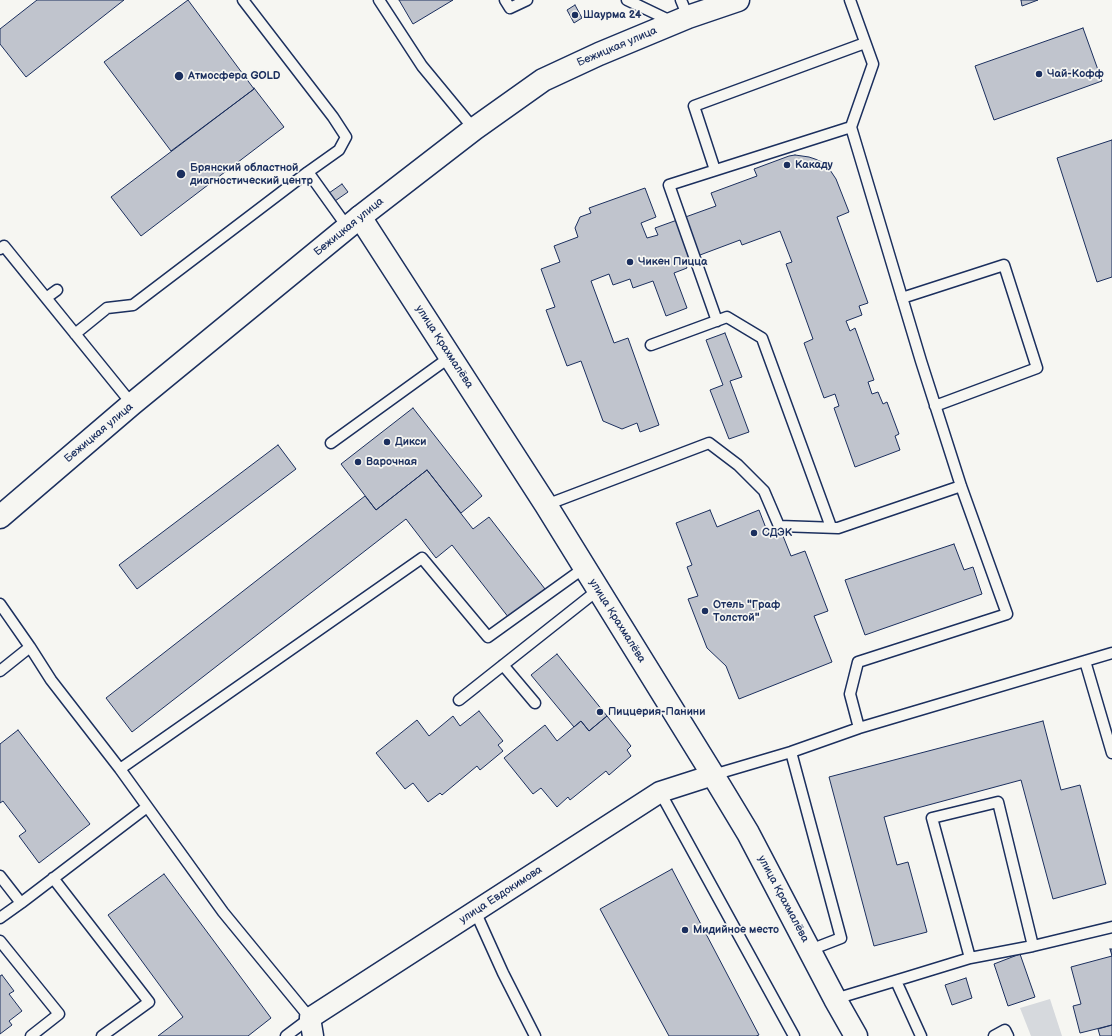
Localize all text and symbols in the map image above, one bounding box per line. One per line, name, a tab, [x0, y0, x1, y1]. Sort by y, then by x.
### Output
place label: Шаурма 24	[583, 8, 641, 22]
marker: Шаурма 24	[570, 10, 580, 20]
street label: Бежицкая улица	[575, 24, 659, 70]
place label: Чай-Кофф	[1047, 67, 1104, 81]
place label: Атмосфера GOLD	[188, 69, 281, 83]
marker: Чай-Кофф	[1034, 69, 1044, 79]
marker: Атмосфера GOLD	[173, 70, 185, 82]
place label: Какаду	[795, 158, 833, 172]
marker: Какаду	[782, 160, 792, 170]
place label: Брянский областной диагностический центр	[190, 161, 313, 187]
marker: Брянский областной диагностический центр	[175, 168, 187, 180]
street label: Бежицкая улица	[312, 195, 386, 259]
place label: Чикен Пицца	[638, 255, 707, 269]
marker: Чикен Пицца	[625, 257, 635, 267]
street label: улица Крахмалёва	[412, 303, 476, 391]
street label: Бежицкая улица	[62, 400, 136, 466]
place label: Дикси	[395, 435, 427, 449]
marker: Дикси	[382, 437, 392, 447]
place label: Варочная	[366, 455, 417, 469]
marker: Варочная	[353, 457, 363, 467]
place label: СДЭК	[762, 526, 792, 540]
marker: СДЭК	[749, 528, 759, 538]
street label: улица Крахмалёва	[586, 577, 648, 665]
place label: Отель "Граф Толстой"	[713, 598, 780, 624]
marker: Отель "Граф Толстой"	[700, 606, 710, 616]
place label: Пиццерия-Панини	[608, 705, 705, 719]
marker: Пиццерия-Панини	[595, 707, 605, 717]
street label: улица Крахмалёва	[755, 853, 811, 945]
street label: улица Евдокимова	[457, 863, 545, 927]
place label: Мидийное место	[693, 923, 779, 937]
marker: Мидийное место	[680, 925, 690, 935]

